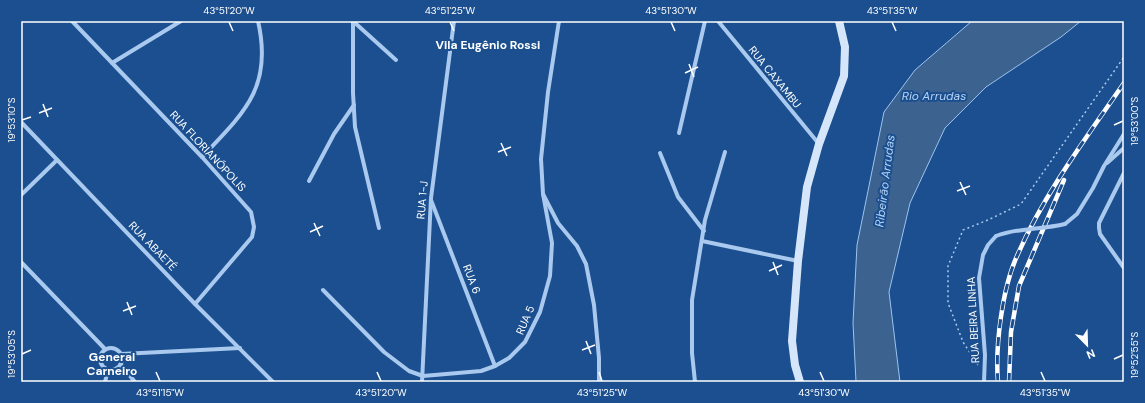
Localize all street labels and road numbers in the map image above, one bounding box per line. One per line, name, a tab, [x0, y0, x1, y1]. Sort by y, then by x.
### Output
street label: RUA CAXAMBU	[746, 43, 804, 111]
street label: RUA FLORIANÓPOLIS	[167, 108, 249, 194]
street label: RUA 1-J	[413, 180, 431, 220]
street label: RUA ABAETÉ	[126, 218, 180, 274]
street label: RUA 6	[460, 262, 484, 296]
street label: RUA BEIRA LINHA	[964, 276, 982, 364]
street label: RUA 5	[513, 303, 537, 337]

